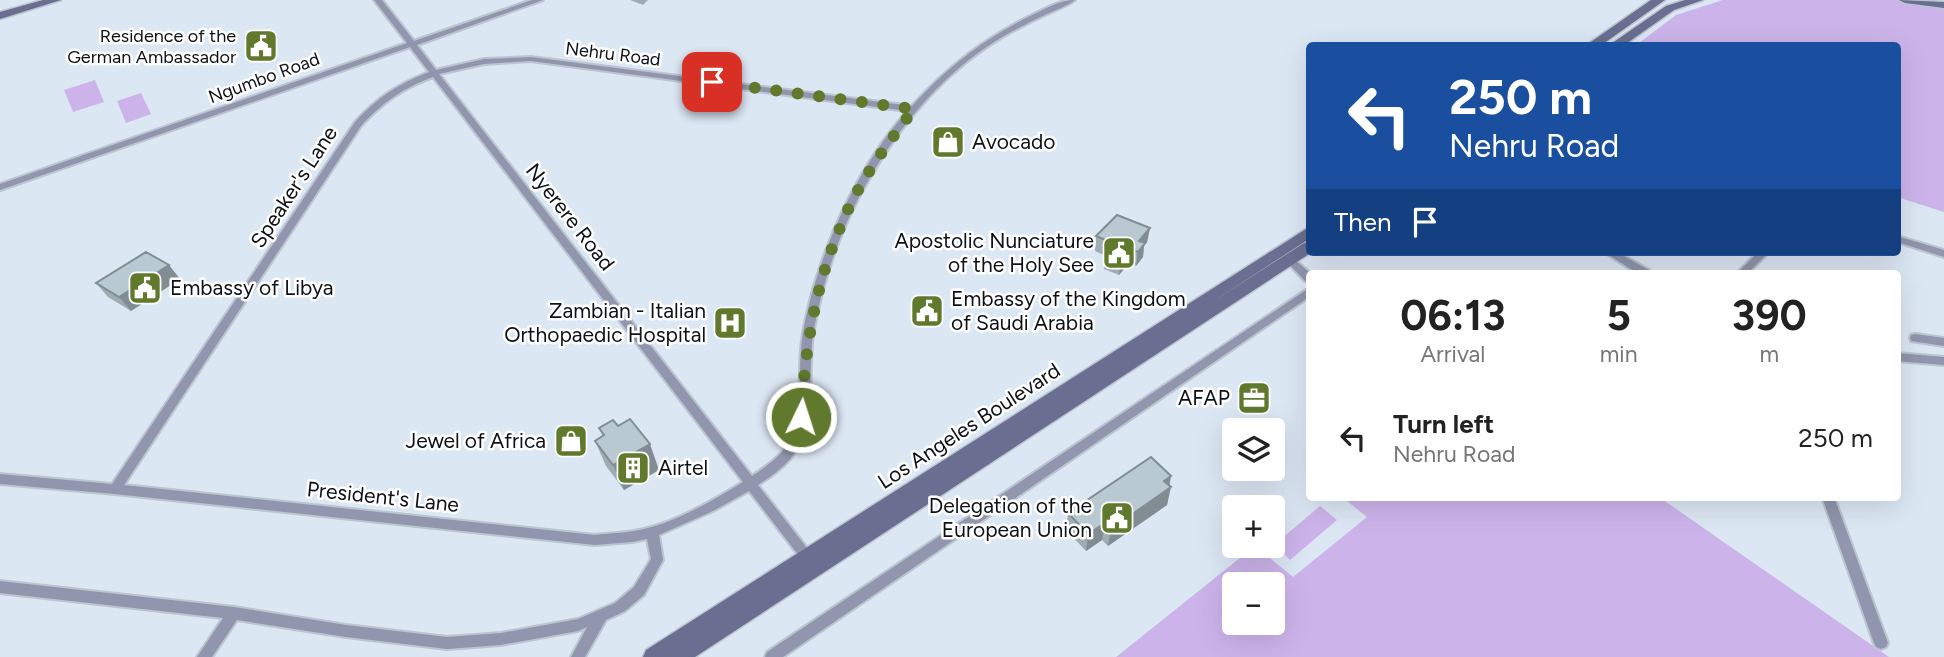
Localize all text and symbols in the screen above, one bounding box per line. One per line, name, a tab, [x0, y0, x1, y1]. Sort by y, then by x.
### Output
place label: Residence of the German Ambassador	[67, 25, 236, 68]
public building icon: Residence of the German Ambassador	[242, 27, 280, 65]
street label: Nehru Road	[564, 37, 662, 71]
street label: Ngumbo Road	[205, 48, 323, 108]
pin	[682, 52, 742, 112]
icon: arrive	[693, 63, 731, 101]
text: 250 m	[1449, 67, 1592, 126]
icon: left	[1334, 70, 1425, 161]
street label: Speaker's Lane	[245, 121, 342, 252]
shop icon: Avocado	[929, 123, 967, 161]
text: Nehru Road	[1449, 127, 1619, 165]
place label: Avocado	[972, 129, 1055, 154]
street label: Nyerere Road	[521, 158, 620, 275]
icon: arrive	[1406, 203, 1444, 241]
text: Then	[1334, 206, 1392, 238]
place label: Apostolic Nunciature of the Holy See	[894, 228, 1094, 277]
public building icon: Apostolic Nunciature of the Holy See	[1100, 234, 1138, 272]
public building icon: Embassy of Libya	[126, 269, 164, 307]
place label: Embassy of Libya	[170, 275, 334, 300]
place label: Embassy of the Kingdom of Saudi Arabia	[951, 286, 1186, 335]
text: 06:13	[1400, 290, 1506, 341]
text: 5	[1606, 290, 1631, 341]
text: 390	[1732, 290, 1807, 341]
public building icon: Embassy of the Kingdom of Saudi Arabia	[908, 292, 946, 330]
place label: Zambian - Italian Orthopaedic Hospital	[504, 298, 706, 347]
hospital icon: Zambian - Italian Orthopaedic Hospital	[711, 304, 749, 342]
text: Arrival	[1420, 340, 1485, 368]
text: min	[1600, 340, 1638, 368]
text: m	[1759, 340, 1779, 368]
street label: Los Angeles Boulevard	[873, 357, 1065, 494]
office icon: AFAP	[1235, 379, 1273, 417]
position arrow	[764, 380, 838, 454]
place label: AFAP	[1178, 385, 1230, 410]
text: Turn left	[1393, 408, 1494, 440]
map controls	[1222, 418, 1285, 635]
button: layers	[1222, 418, 1285, 481]
icon: left	[1334, 419, 1372, 457]
shop icon: Jewel of Africa	[552, 422, 590, 460]
text: 250 m	[1798, 422, 1873, 454]
place label: Jewel of Africa	[405, 428, 546, 453]
text: Nehru Road	[1393, 440, 1515, 468]
building icon: Airtel	[614, 449, 652, 487]
place label: Airtel	[658, 455, 708, 480]
street label: President's Lane	[306, 476, 460, 517]
place label: Delegation of the European Union	[929, 493, 1092, 542]
button: +	[1222, 495, 1285, 558]
public building icon: Delegation of the European Union	[1098, 499, 1136, 537]
button: −	[1222, 572, 1285, 635]

